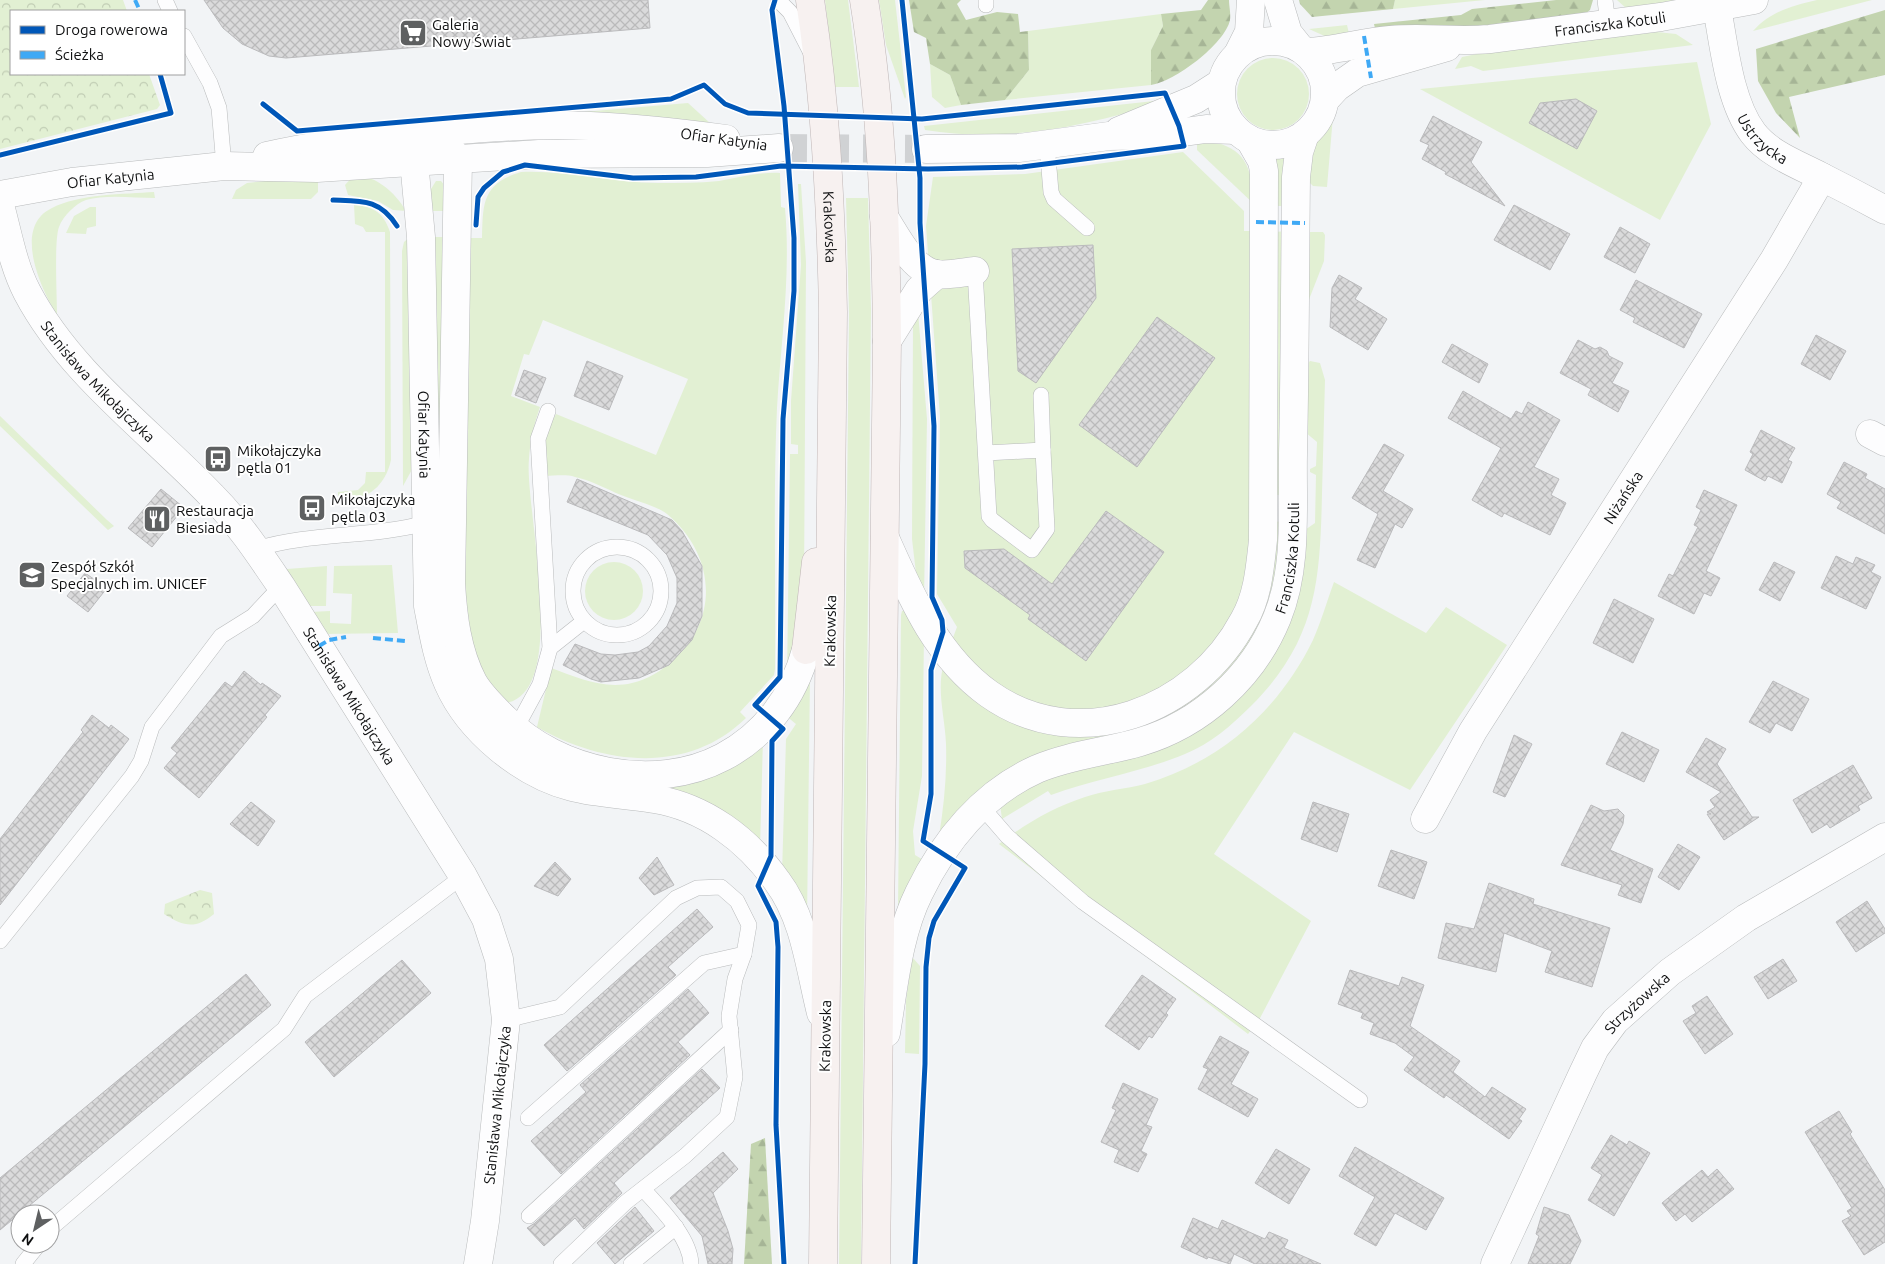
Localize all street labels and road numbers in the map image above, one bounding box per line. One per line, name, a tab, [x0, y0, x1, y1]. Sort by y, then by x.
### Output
street label: Franciszka Kotuli	[1553, 8, 1667, 39]
street label: Ustrzycka	[1734, 111, 1791, 167]
street label: Ofiar Katynia	[679, 124, 769, 154]
street label: Ofiar Katynia	[66, 165, 155, 191]
street label: Krakowska	[820, 191, 840, 263]
street label: Stanisława Mikołajczyka	[38, 317, 159, 445]
street label: Ofiar Katynia	[415, 391, 434, 479]
street label: Niżańska	[1599, 467, 1646, 527]
street label: Franciszka Kotuli	[1271, 502, 1302, 616]
street label: Krakowska	[821, 595, 839, 667]
street label: Stanisława Mikołajczyka	[300, 624, 399, 768]
street label: Strzyżowska	[1600, 968, 1673, 1036]
street label: Krakowska	[816, 1000, 834, 1072]
street label: Stanisława Mikołajczyka	[480, 1025, 514, 1185]

